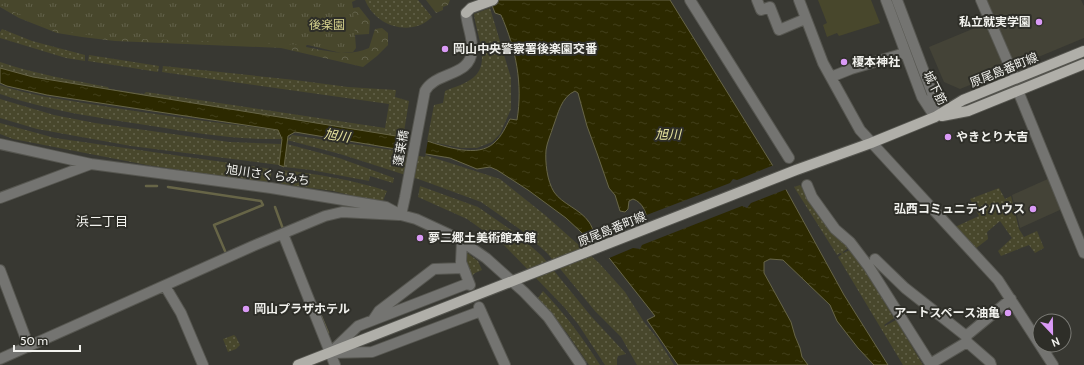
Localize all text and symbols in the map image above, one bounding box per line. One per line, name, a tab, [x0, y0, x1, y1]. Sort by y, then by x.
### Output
place label: 私立就実学園	[959, 14, 1031, 29]
park label: 後楽園	[309, 17, 345, 32]
marker: 私立就実学園	[1034, 17, 1044, 27]
place label: 岡山中央警察署後楽園交番	[453, 41, 598, 56]
marker: 岡山中央警察署後楽園交番	[440, 44, 450, 54]
street label: 原尾島番町線	[968, 49, 1040, 90]
place label: 榎本神社	[852, 54, 900, 69]
marker: 榎本神社	[839, 57, 849, 67]
street label: 城下筋	[921, 68, 950, 107]
water label: 旭川	[323, 125, 353, 145]
water label: 旭川	[655, 126, 683, 142]
street label: 蓬莱橋	[390, 129, 411, 167]
place label: やきとり大吉	[956, 129, 1028, 144]
marker: やきとり大吉	[943, 132, 953, 142]
street label: 旭川さくらみち	[225, 161, 311, 188]
place label: 弘西コミュニティハウス	[894, 201, 1025, 216]
marker: 弘西コミュニティハウス	[1028, 204, 1038, 214]
street label: 原尾島番町線	[576, 208, 648, 249]
district label: 浜二丁目	[76, 213, 128, 229]
place label: 夢二郷土美術館本館	[428, 230, 536, 245]
marker: 夢二郷土美術館本館	[415, 233, 425, 243]
place label: 岡山プラザホテル	[254, 301, 350, 316]
marker: 岡山プラザホテル	[241, 304, 251, 314]
place label: アートスペース油亀	[894, 305, 1000, 320]
marker: アートスペース油亀	[1003, 308, 1013, 318]
north arrow	[1032, 313, 1072, 353]
scale bar	[14, 327, 80, 353]
text: 50 m	[20, 333, 48, 348]
text: N	[1050, 334, 1062, 350]

